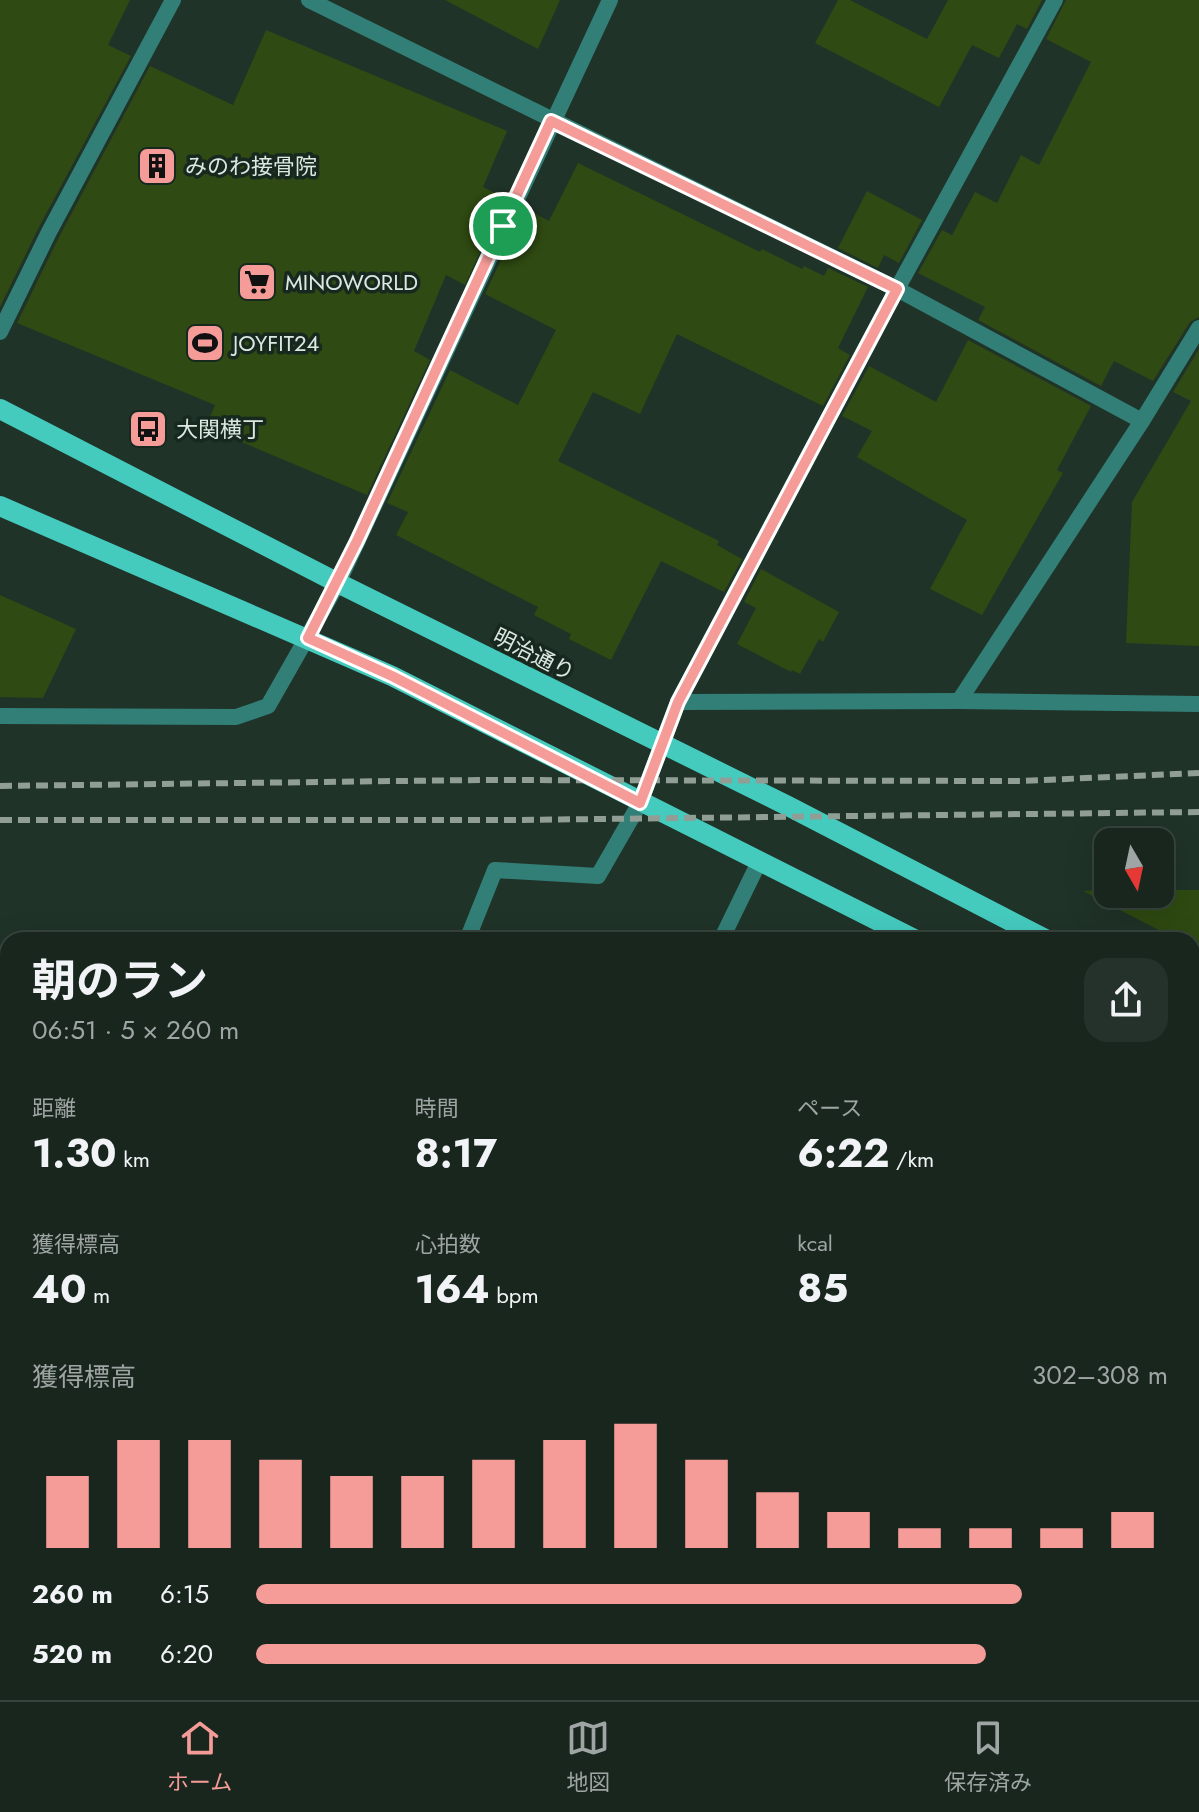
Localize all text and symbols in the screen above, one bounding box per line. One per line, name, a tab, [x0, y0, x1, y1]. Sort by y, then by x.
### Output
building icon: みのわ接骨院	[136, 145, 178, 187]
place label: みのわ接骨院	[185, 150, 317, 182]
pin	[469, 192, 537, 260]
icon: arrive	[481, 204, 525, 248]
supermarket icon: MINOWORLD	[236, 261, 278, 303]
place label: MINOWORLD	[285, 266, 418, 298]
sports icon: JOYFIT24	[184, 322, 226, 364]
place label: JOYFIT24	[230, 327, 319, 359]
bus stop icon: 大関横丁	[127, 408, 169, 450]
place label: 大関横丁	[176, 413, 264, 445]
street label: 明治通り	[488, 620, 580, 688]
north arrow	[1094, 828, 1174, 908]
map controls	[1094, 828, 1174, 908]
text: 朝のラン	[32, 949, 208, 1013]
button: share	[1084, 958, 1168, 1042]
text: 06:51 · 5 × 260 m	[32, 1011, 239, 1049]
text: 距離	[32, 1092, 76, 1124]
text: 時間	[415, 1092, 459, 1124]
text: ペース	[797, 1092, 862, 1124]
text: 1.30	[32, 1124, 117, 1182]
text: 8:17	[415, 1124, 497, 1182]
text: 6:22	[797, 1124, 889, 1182]
text: km	[117, 1143, 150, 1175]
text: /km	[889, 1143, 934, 1175]
text: kcal	[797, 1227, 833, 1259]
text: 獲得標高	[32, 1228, 120, 1260]
text: 心拍数	[415, 1228, 481, 1260]
text: 85	[797, 1259, 848, 1317]
text: 40	[32, 1260, 86, 1318]
text: 164	[415, 1260, 490, 1318]
text: m	[86, 1279, 110, 1311]
text: bpm	[490, 1279, 539, 1311]
text: 302–308 m	[1032, 1356, 1168, 1394]
text: 獲得標高	[32, 1358, 136, 1396]
text: 260 m	[32, 1575, 113, 1613]
text: 6:15	[160, 1575, 209, 1613]
text: 520 m	[32, 1635, 112, 1673]
text: 6:20	[160, 1635, 213, 1673]
tab: ホーム	[167, 1716, 232, 1798]
tab: 地図	[566, 1716, 610, 1798]
tab: 保存済み	[944, 1716, 1032, 1798]

